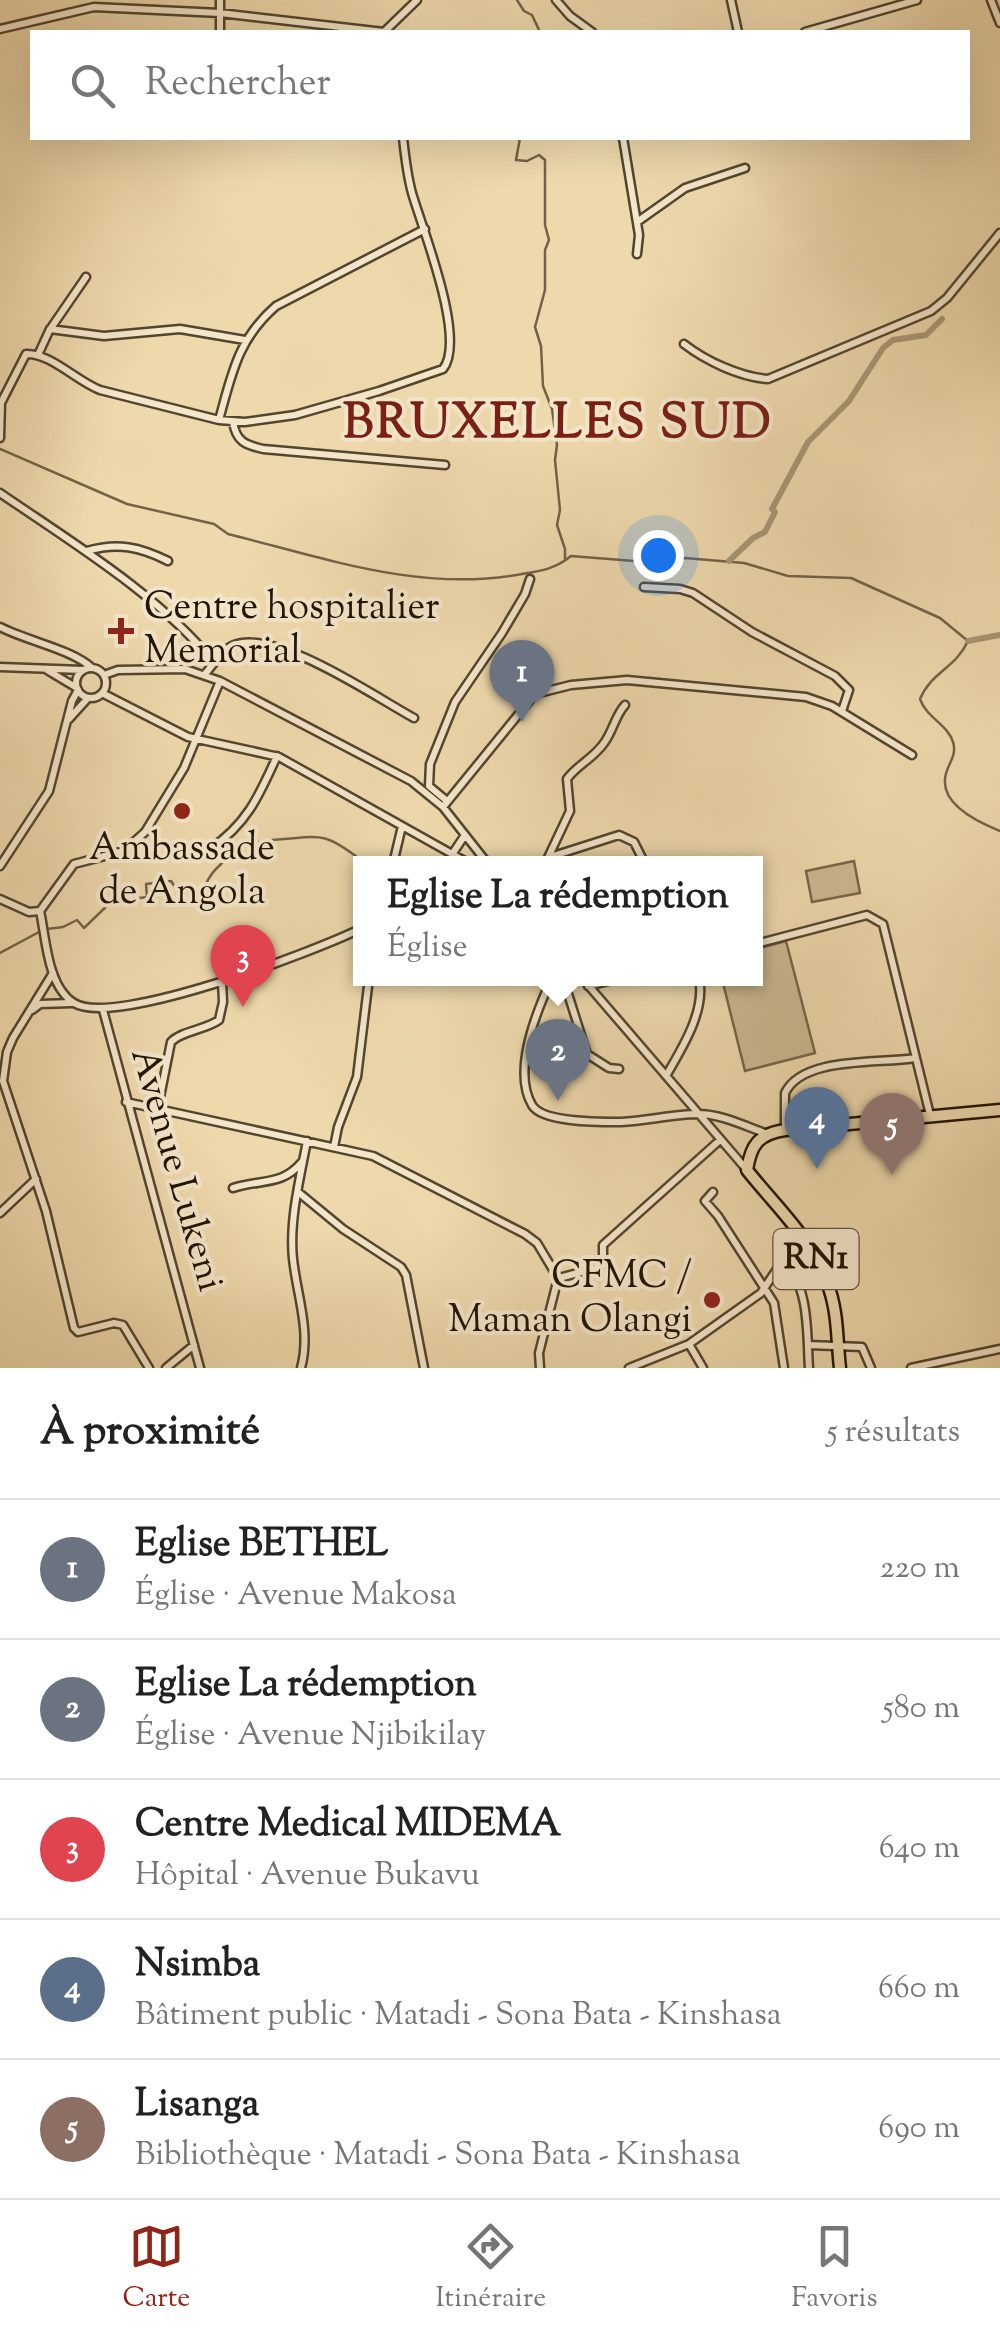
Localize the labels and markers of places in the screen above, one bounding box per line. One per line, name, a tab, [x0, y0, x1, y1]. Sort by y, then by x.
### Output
place label: Centre hospitalier Memorial	[144, 582, 439, 680]
marker: Centre hospitalier Memorial	[108, 618, 134, 644]
pin: 1	[490, 640, 554, 722]
marker: Ambassade de Angola	[171, 800, 193, 822]
place label: Ambassade de Angola	[89, 823, 275, 921]
pin: 3	[210, 924, 276, 1007]
pin: 2	[526, 1018, 590, 1101]
pin: 4	[784, 1086, 850, 1169]
pin: 5	[860, 1092, 924, 1175]
place label: CFMC / Maman Olangi	[448, 1251, 692, 1349]
marker: CFMC / Maman Olangi	[701, 1289, 723, 1311]

